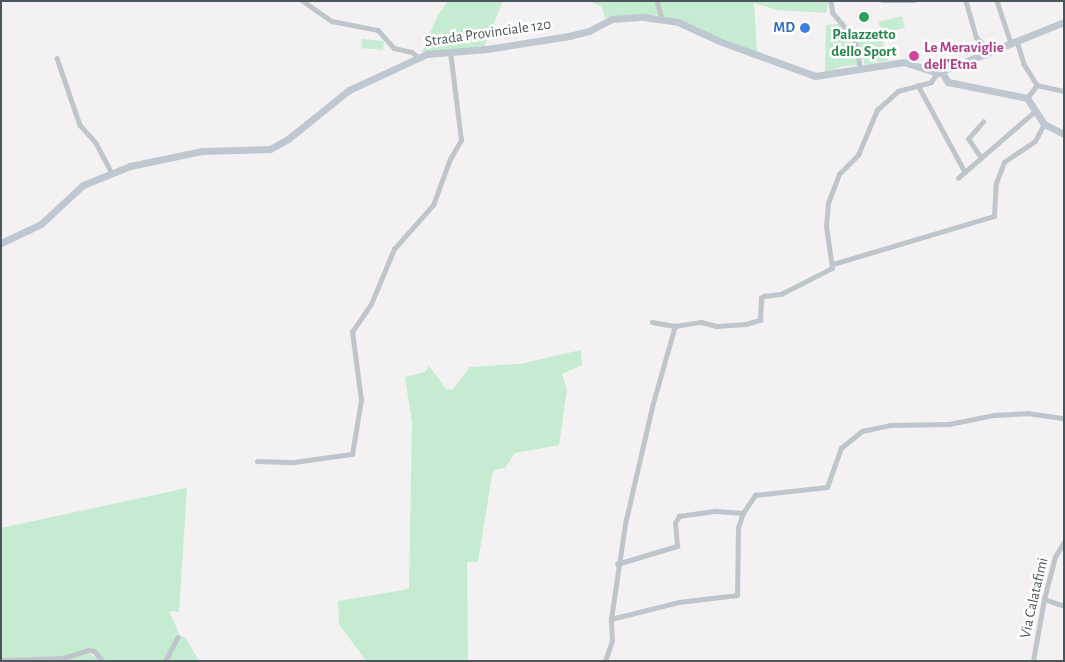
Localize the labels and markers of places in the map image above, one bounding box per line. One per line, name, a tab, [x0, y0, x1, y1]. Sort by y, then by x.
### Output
marker: Palazzetto dello Sport	[858, 11, 870, 23]
place label: MD	[773, 19, 795, 37]
marker: MD	[799, 22, 811, 34]
place label: Palazzetto dello Sport	[831, 25, 897, 60]
place label: Le Meraviglie dell'Etna	[924, 38, 1004, 73]
marker: Le Meraviglie dell'Etna	[908, 50, 920, 62]

